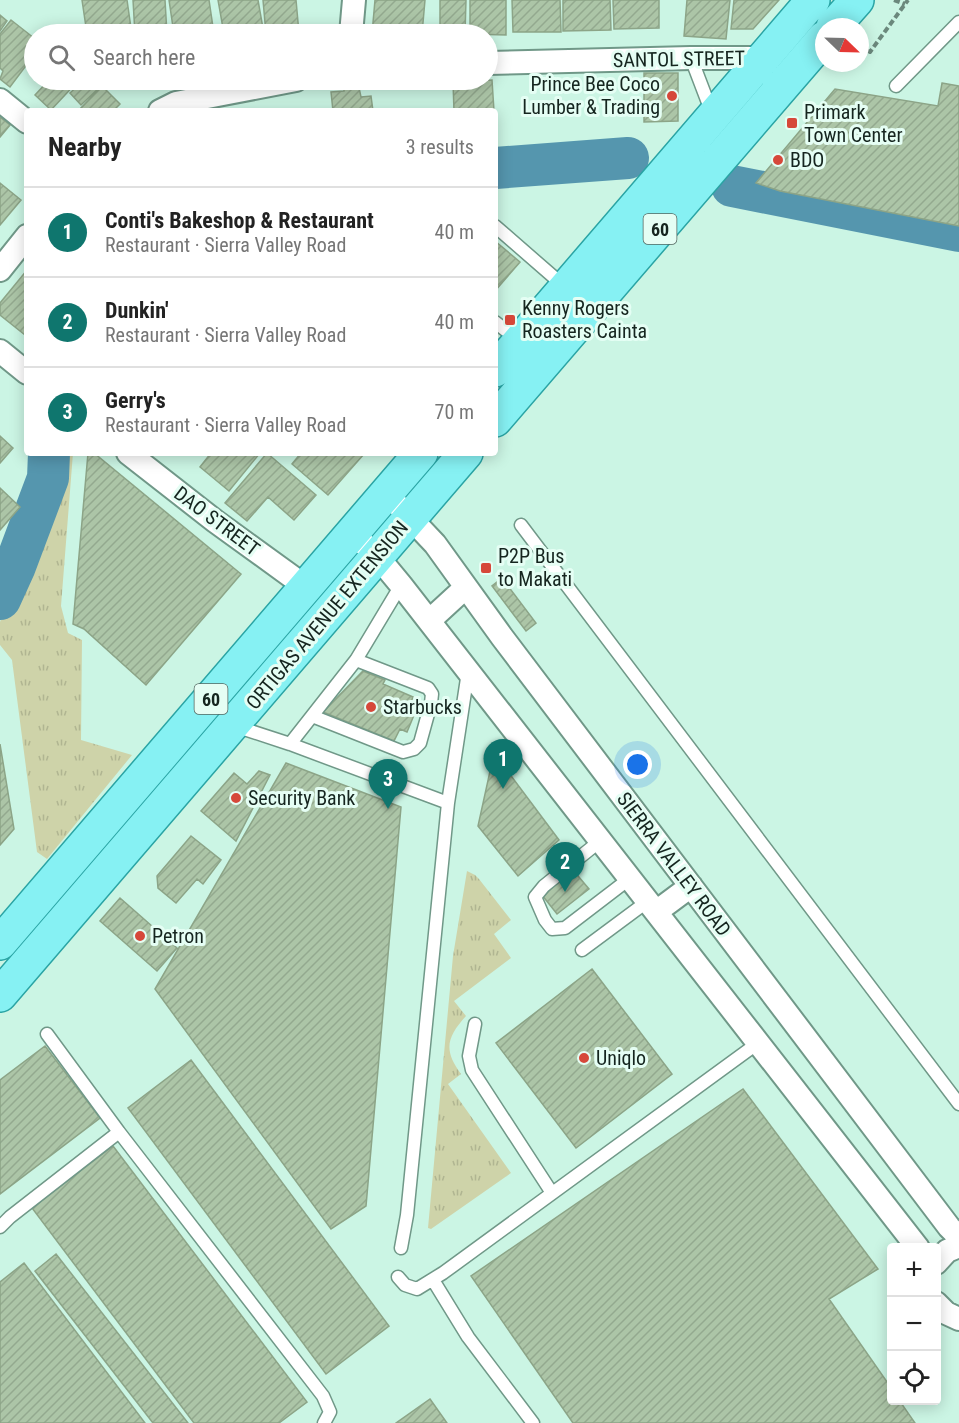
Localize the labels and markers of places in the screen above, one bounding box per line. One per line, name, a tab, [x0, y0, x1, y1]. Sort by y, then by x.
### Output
place label: Prince Bee Coco Lumber & Trading	[522, 72, 660, 119]
marker: Prince Bee Coco Lumber & Trading	[665, 89, 679, 103]
place label: Primark Town Center	[804, 100, 903, 147]
marker: Primark Town Center	[785, 116, 799, 130]
place label: BDO	[790, 148, 824, 172]
marker: BDO	[771, 153, 785, 167]
place label: Kenny Rogers Roasters Cainta	[522, 296, 647, 343]
marker: Kenny Rogers Roasters Cainta	[503, 313, 517, 327]
place label: P2P Bus to Makati	[498, 544, 572, 591]
marker: P2P Bus to Makati	[479, 561, 493, 575]
place label: Starbucks	[383, 695, 462, 719]
marker: Starbucks	[364, 700, 378, 714]
pin: 1	[484, 740, 522, 789]
pin: 3	[368, 760, 408, 809]
place label: Security Bank	[248, 786, 355, 810]
marker: Security Bank	[229, 791, 243, 805]
pin: 2	[546, 842, 584, 892]
place label: Petron	[152, 924, 204, 948]
marker: Petron	[133, 929, 147, 943]
place label: Uniqlo	[596, 1046, 646, 1070]
marker: Uniqlo	[577, 1051, 591, 1065]

